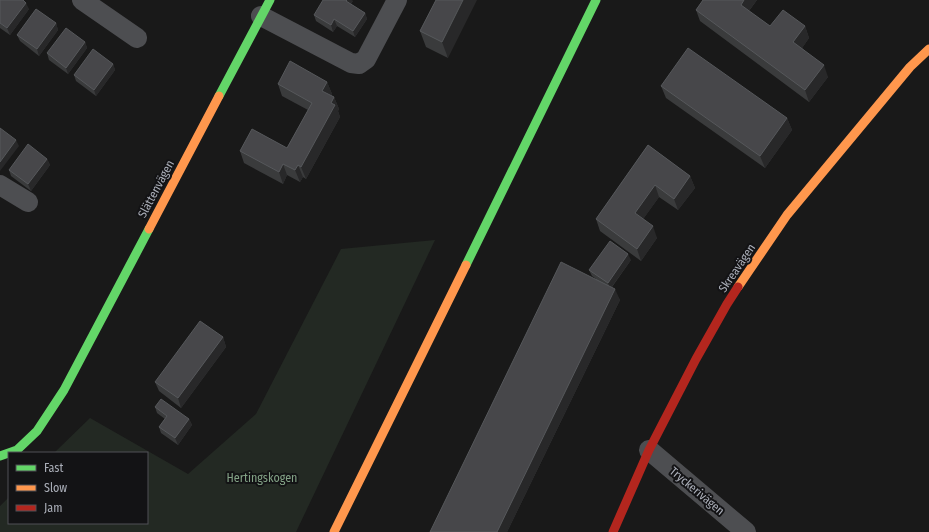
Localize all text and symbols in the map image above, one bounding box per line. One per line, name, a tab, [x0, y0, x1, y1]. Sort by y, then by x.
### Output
street label: Slättenvägen	[135, 158, 177, 220]
street label: Skreavägen	[716, 241, 758, 295]
legend	[8, 452, 148, 524]
text: Fast	[44, 461, 63, 475]
street label: Tryckerivägen	[667, 464, 727, 518]
park label: Hertingskogen	[227, 471, 297, 485]
text: Slow	[44, 481, 67, 495]
text: Jam	[44, 501, 62, 515]

